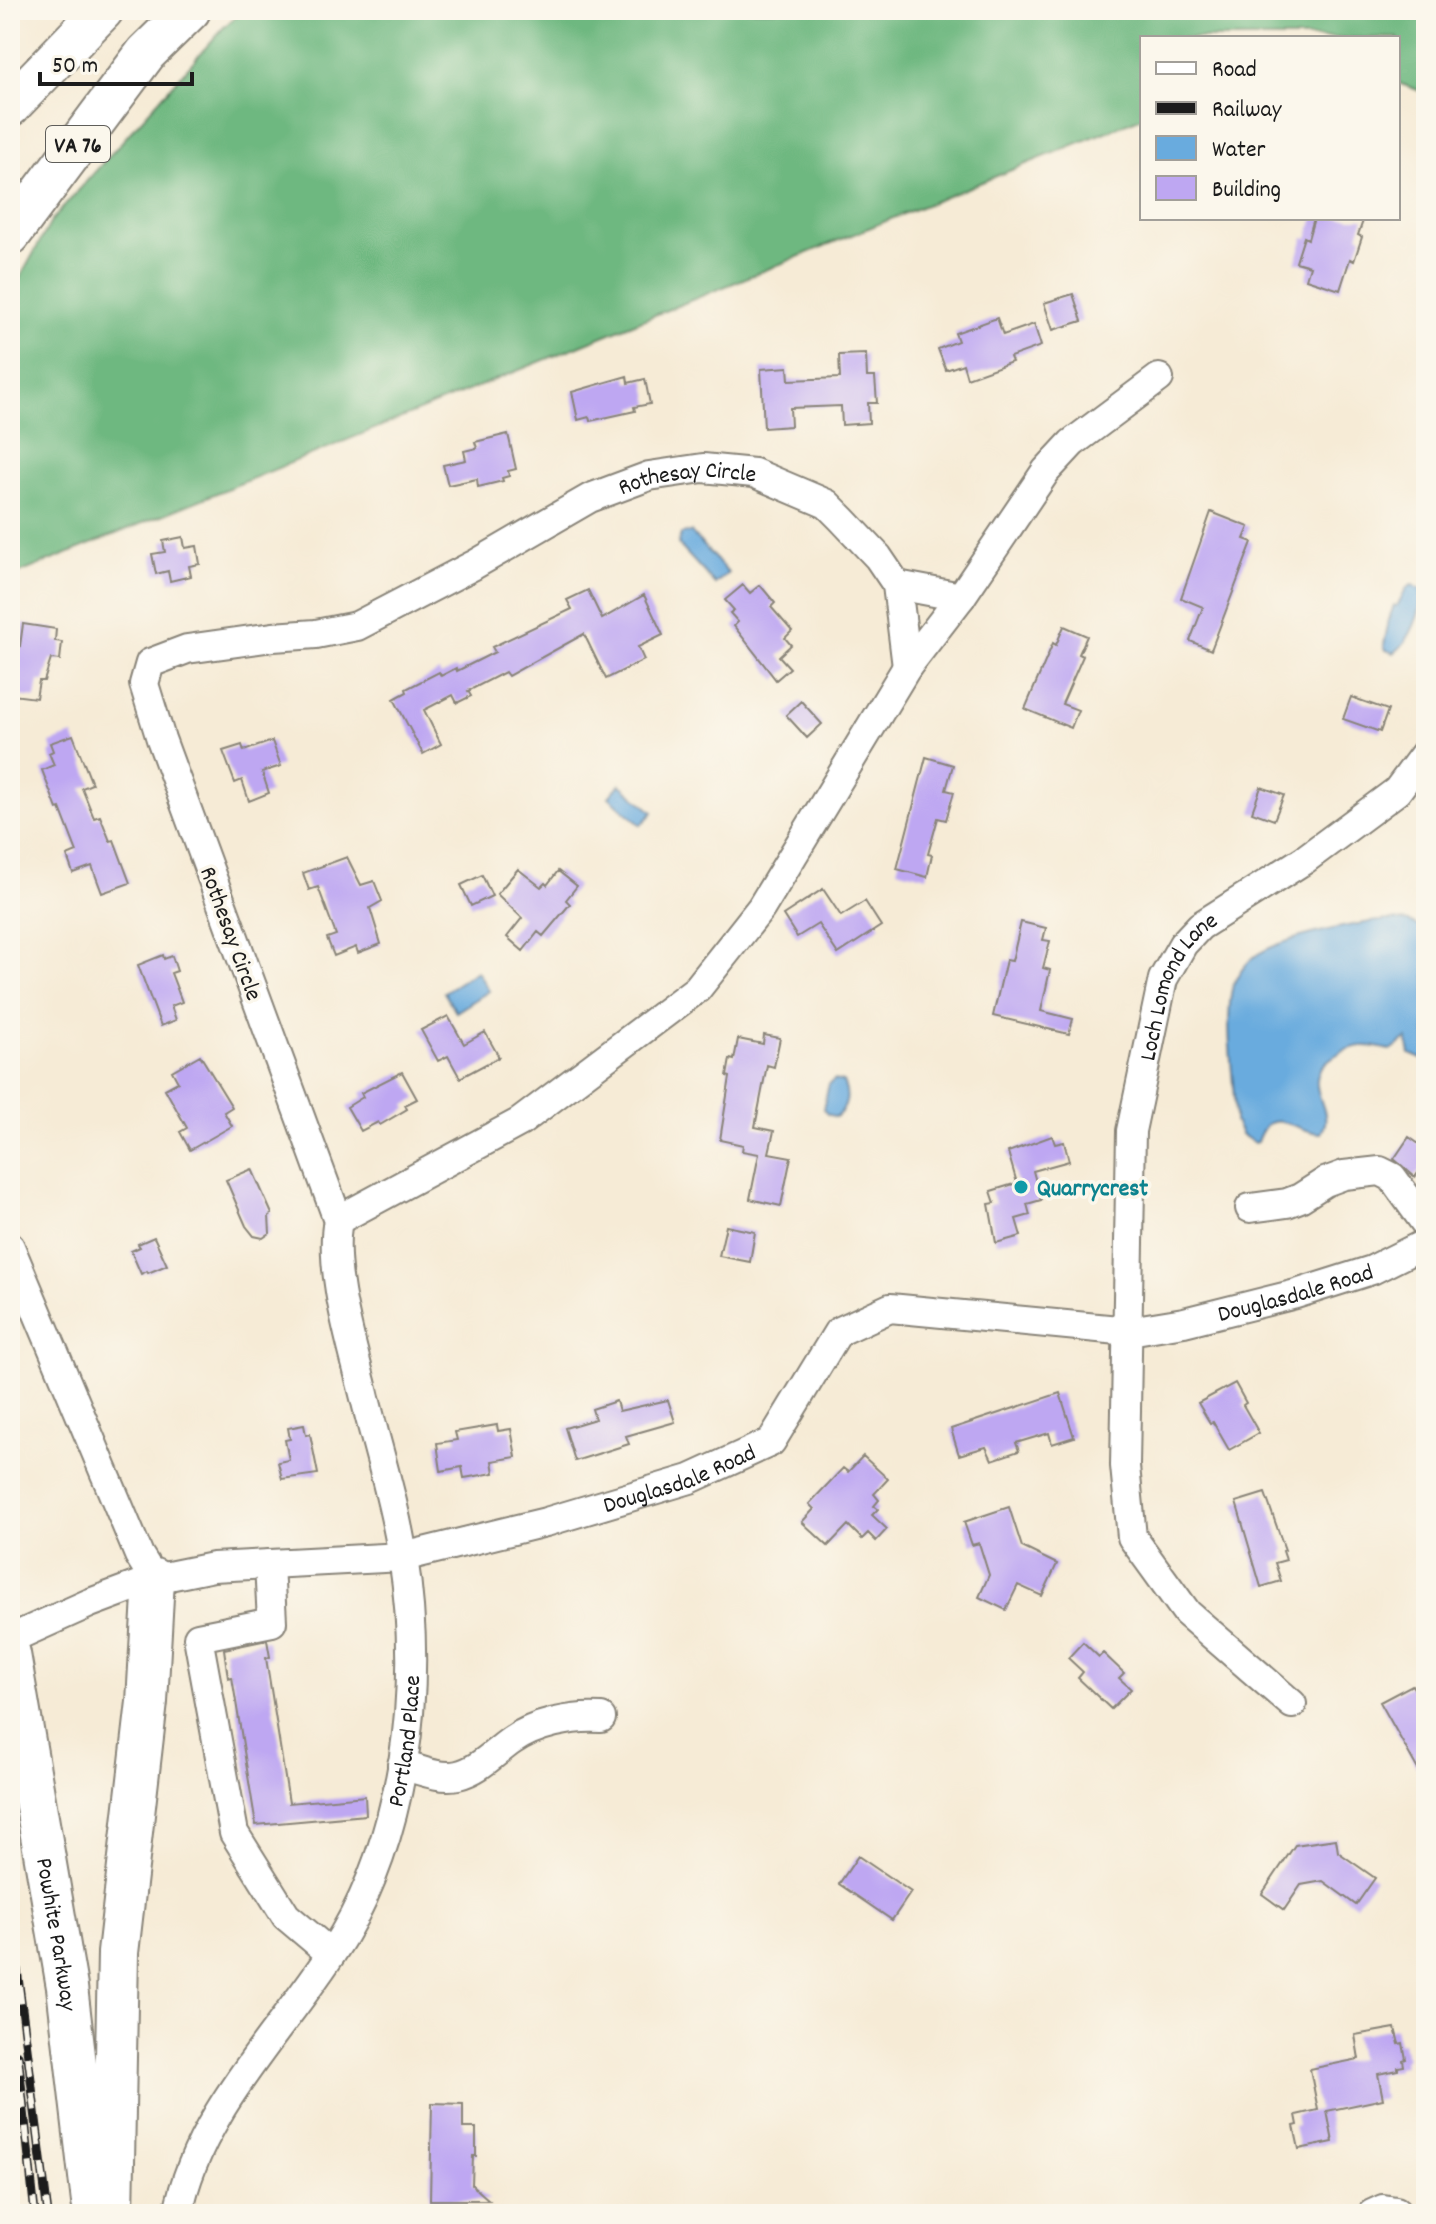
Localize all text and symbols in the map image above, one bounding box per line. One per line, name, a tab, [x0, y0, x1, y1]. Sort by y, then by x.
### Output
scale bar	[40, 36, 192, 86]
legend	[1140, 36, 1400, 220]
text: 50 m	[52, 50, 98, 84]
text: Road	[1212, 54, 1257, 88]
text: Railway	[1212, 94, 1283, 128]
road number: VA 76	[46, 126, 110, 162]
text: Water	[1212, 134, 1265, 168]
text: Building	[1212, 174, 1281, 208]
street label: Rothesay Circle	[614, 454, 758, 506]
street label: Rothesay Circle	[189, 862, 269, 1006]
street label: Loch Lomond Lane	[1132, 905, 1225, 1064]
place label: Quarrycrest	[1037, 1173, 1148, 1207]
marker: Quarrycrest	[1012, 1178, 1030, 1196]
street label: Douglasdale Road	[1214, 1257, 1378, 1333]
street label: Douglasdale Road	[600, 1437, 762, 1524]
street label: Portland Place	[380, 1675, 431, 1811]
street label: Powhite Parkway	[25, 1855, 84, 2014]

